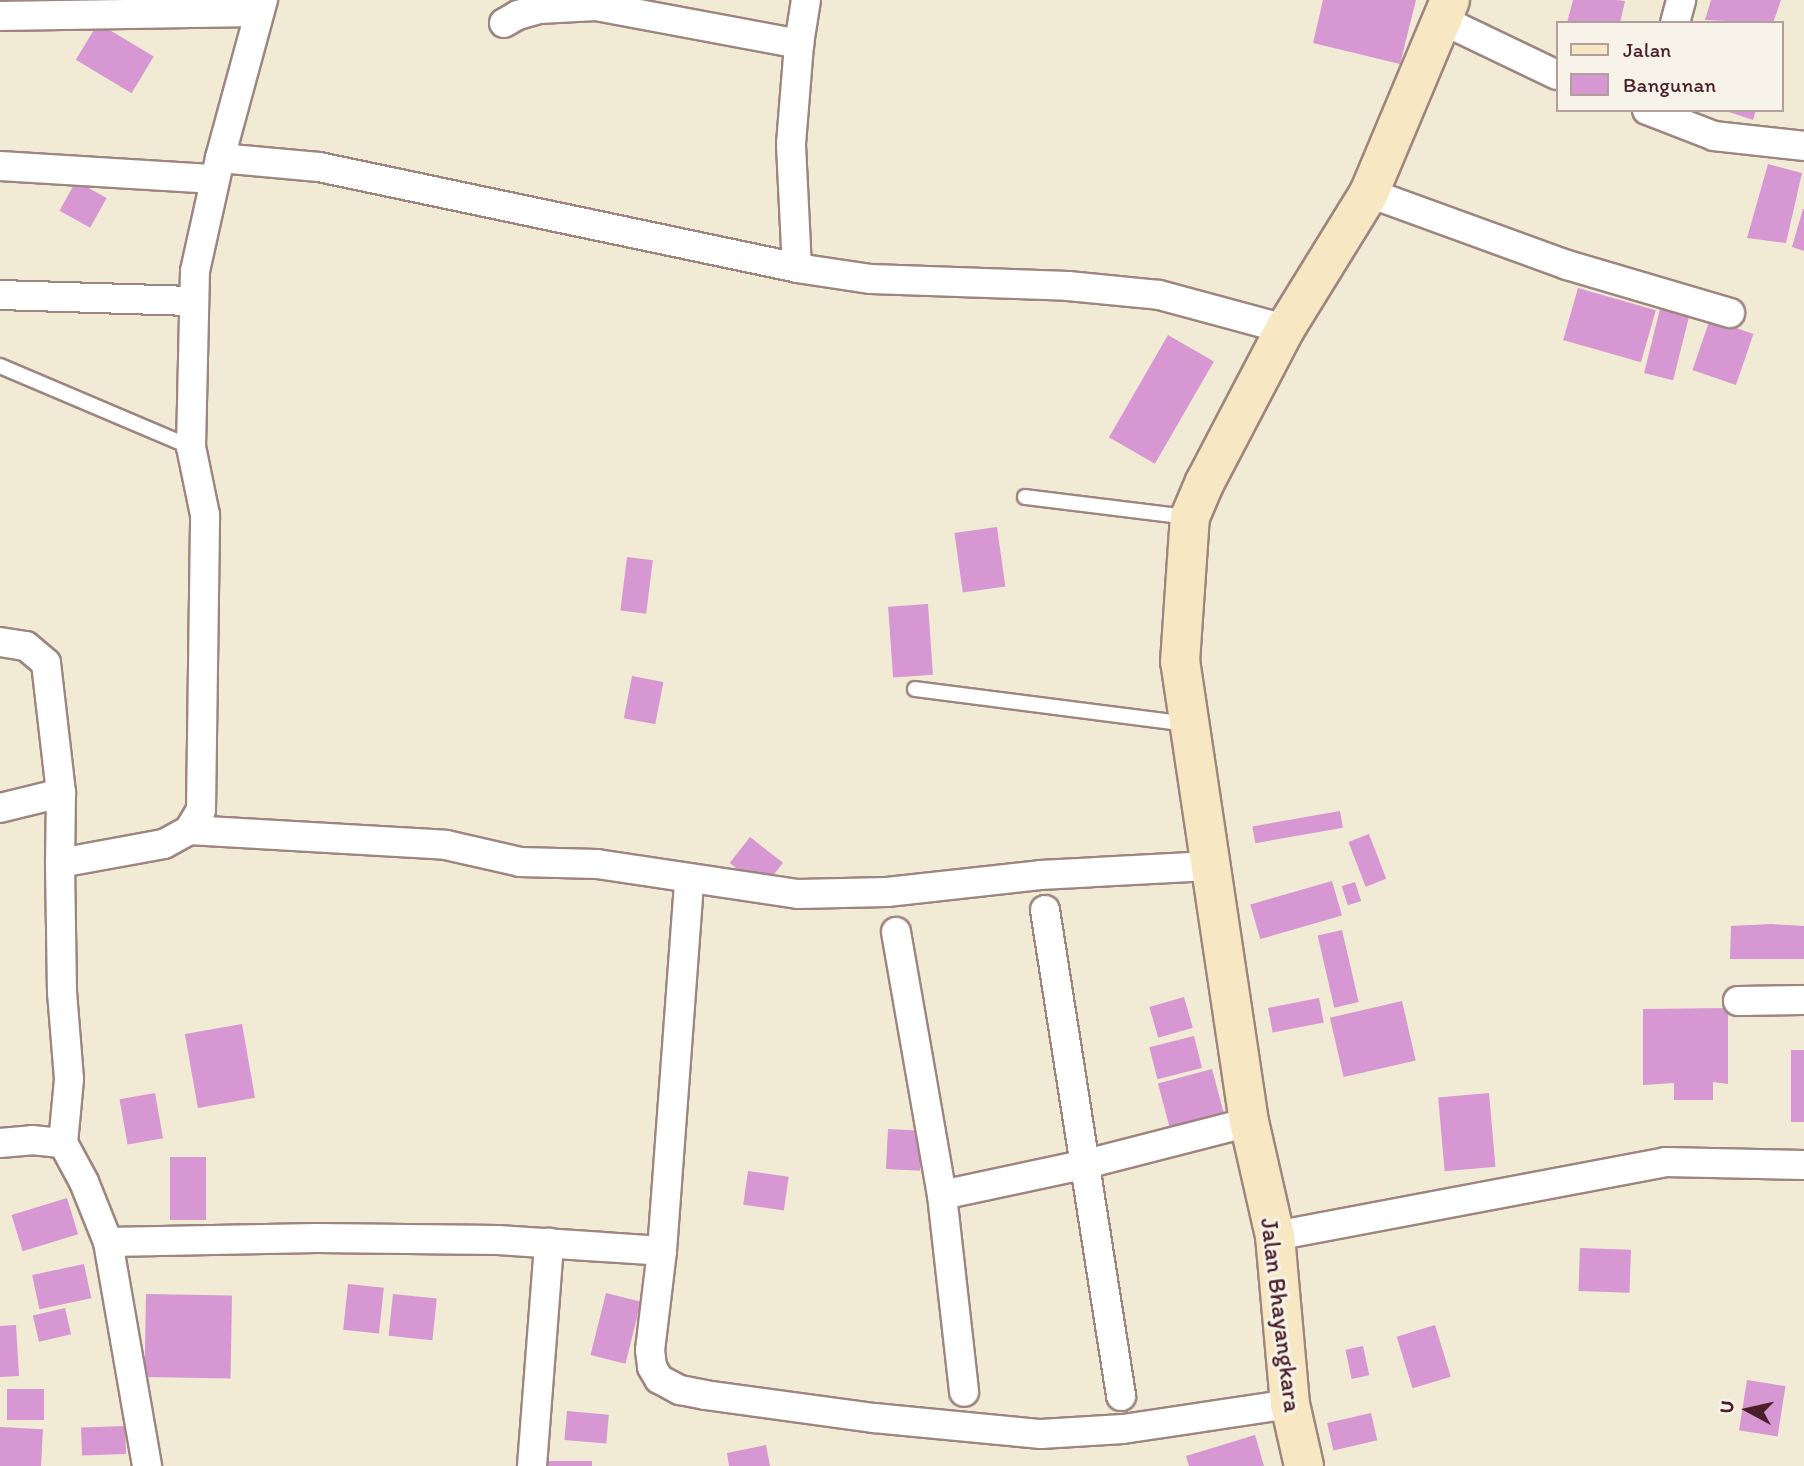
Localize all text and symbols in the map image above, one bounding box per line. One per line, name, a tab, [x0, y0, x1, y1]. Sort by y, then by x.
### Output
legend	[1556, 21, 1783, 112]
text: Jalan	[1623, 37, 1671, 62]
text: Bangunan	[1623, 72, 1716, 97]
street label: Jalan Bhayangkara	[1255, 1215, 1307, 1415]
north arrow	[1713, 1375, 1783, 1445]
text: U	[1714, 1399, 1739, 1415]

